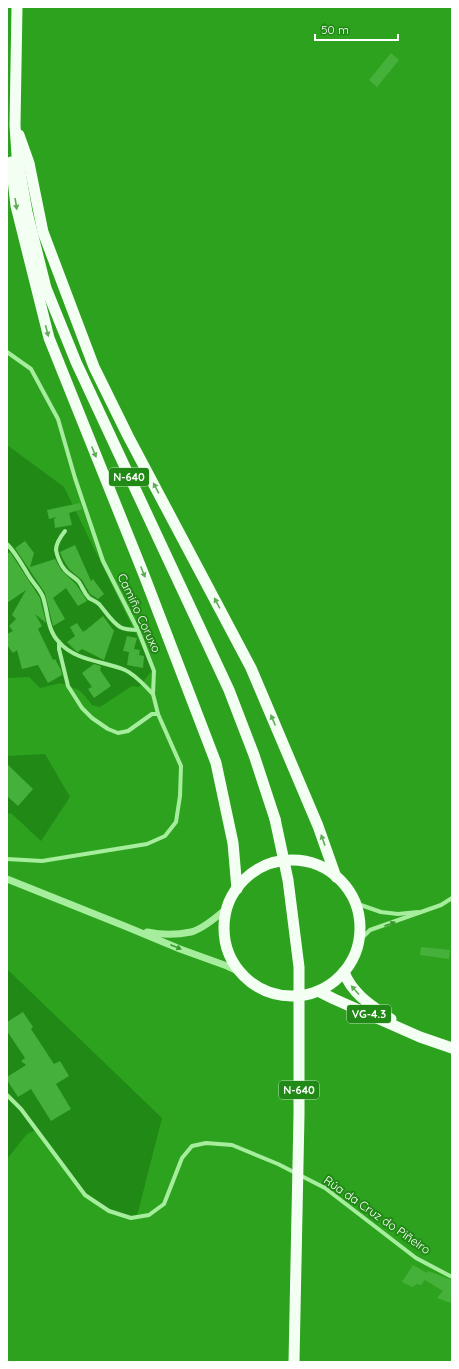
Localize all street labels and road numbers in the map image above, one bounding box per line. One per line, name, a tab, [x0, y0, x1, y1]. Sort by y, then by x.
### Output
road number: N-640	[109, 468, 149, 486]
street label: Camiño Coruxo	[115, 571, 164, 655]
road number: VG-4.3	[347, 1005, 391, 1023]
road number: N-640	[279, 1081, 319, 1099]
street label: Rúa da Cruz do Piñeiro	[321, 1172, 434, 1257]

